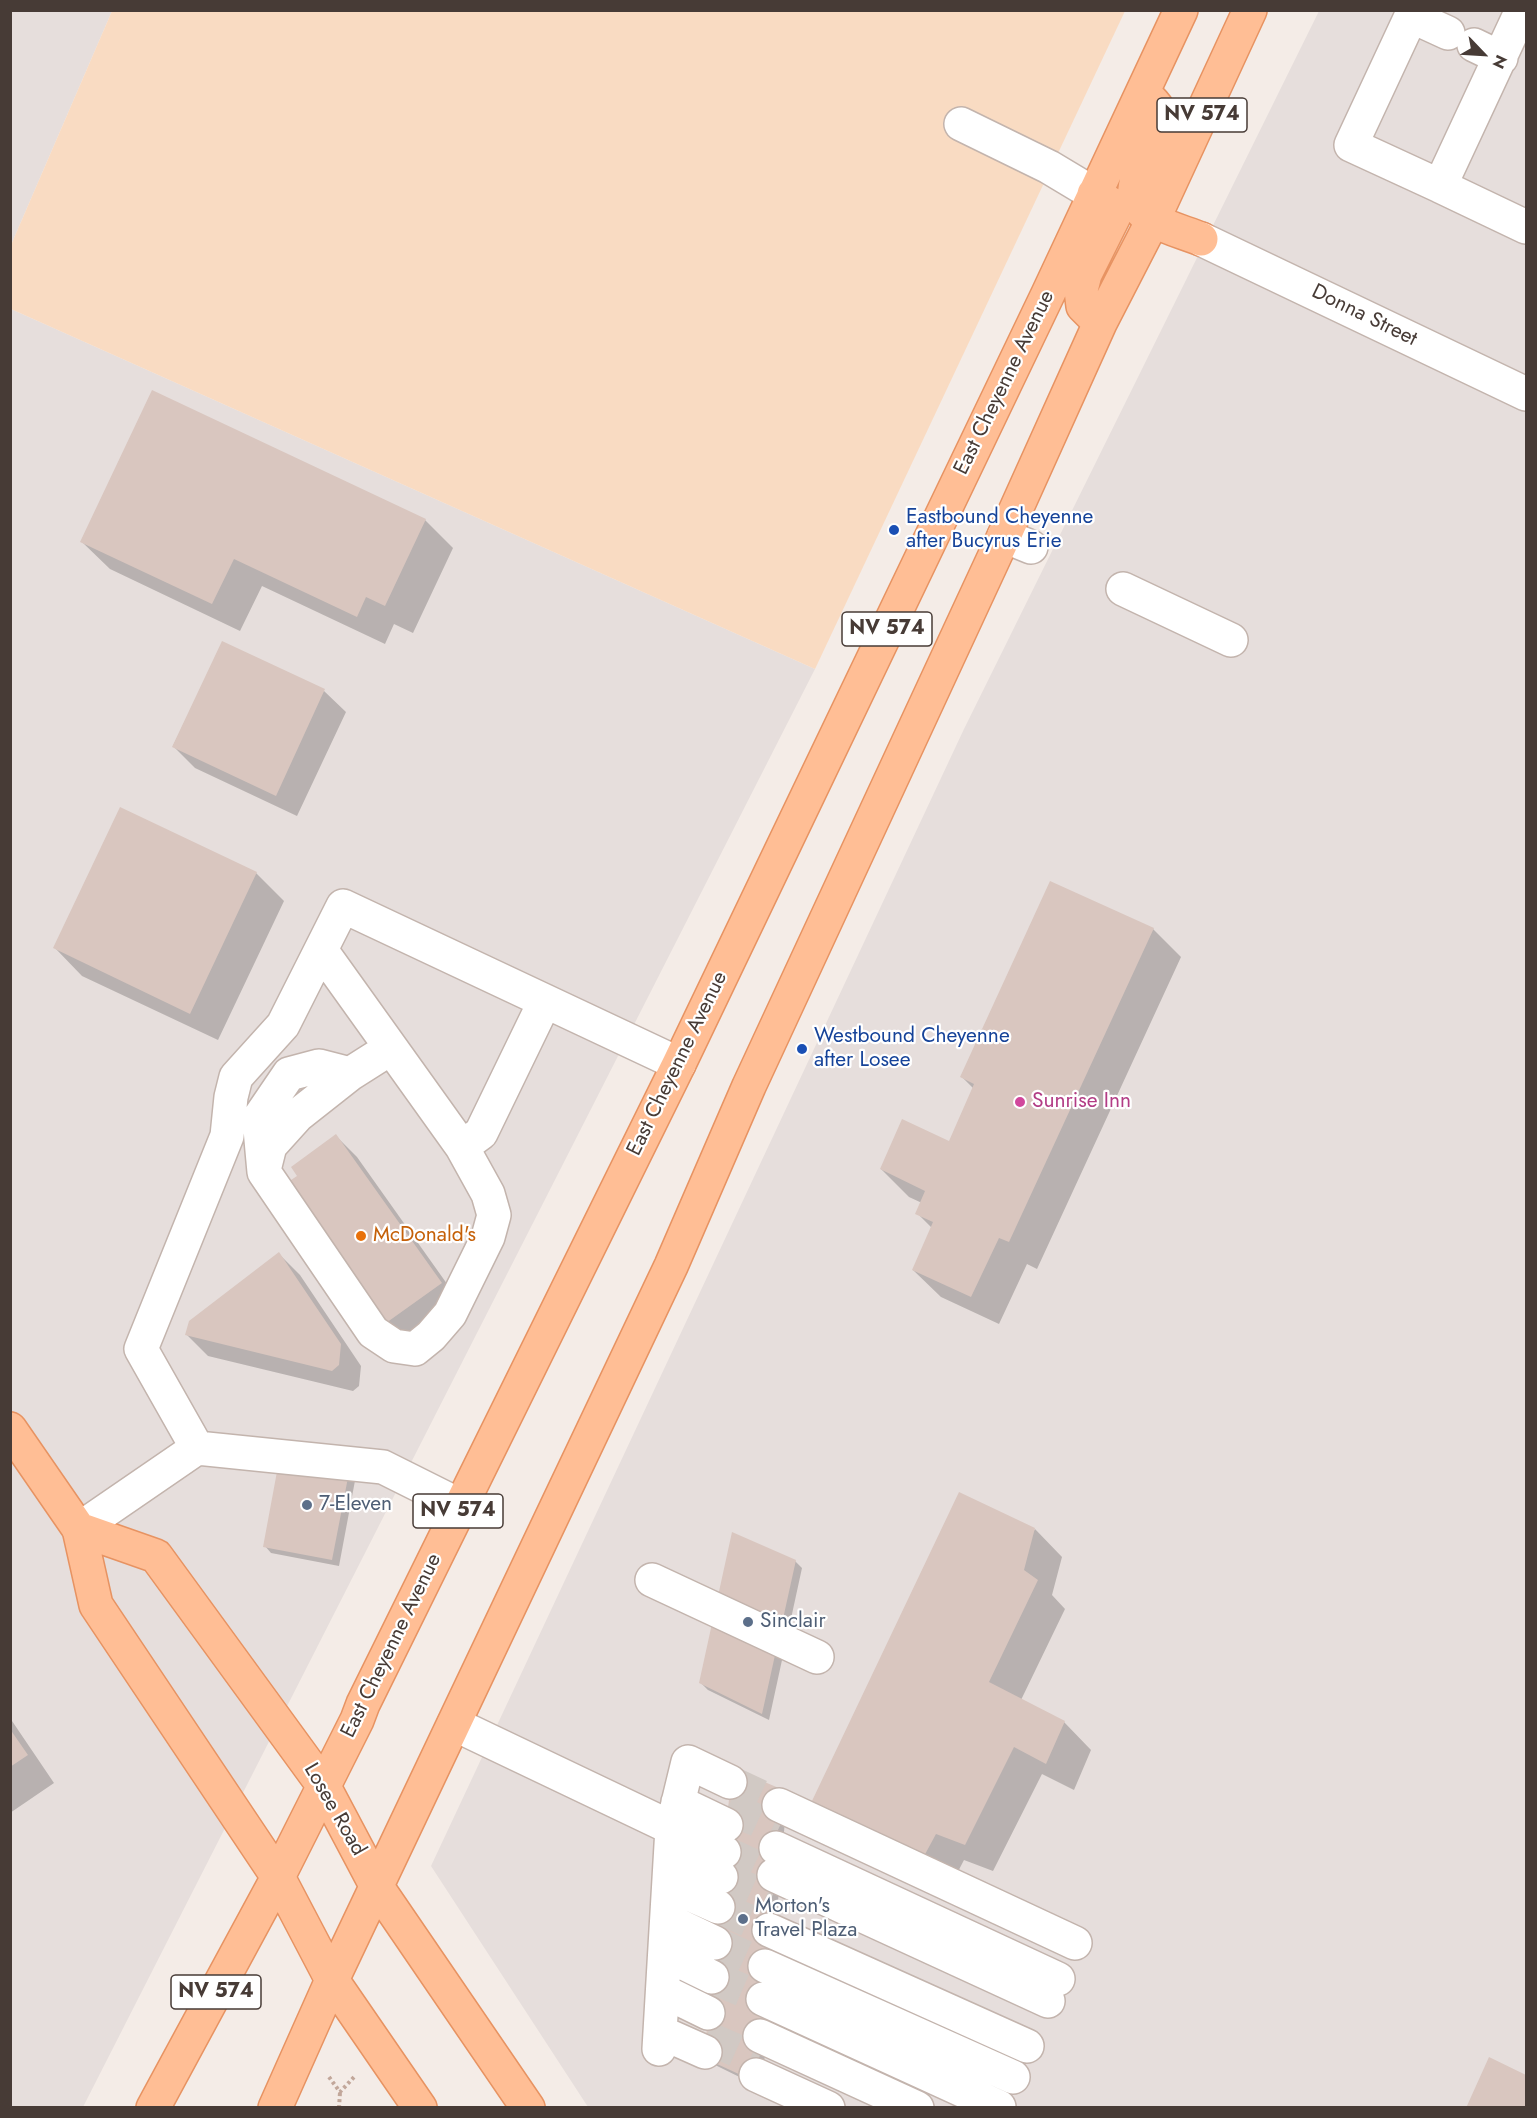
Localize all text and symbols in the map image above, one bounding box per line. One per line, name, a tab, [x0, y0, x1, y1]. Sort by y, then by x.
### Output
north arrow	[1453, 24, 1513, 84]
text: N	[1487, 51, 1513, 72]
road number: NV 574	[1157, 98, 1247, 132]
street label: Donna Street	[1307, 280, 1421, 352]
street label: East Cheyenne Avenue	[949, 287, 1061, 479]
place label: Eastbound Cheyenne after Bucyrus Erie	[906, 505, 1093, 555]
marker: Eastbound Cheyenne after Bucyrus Erie	[887, 523, 901, 537]
road number: NV 574	[842, 612, 932, 646]
street label: East Cheyenne Avenue	[622, 968, 734, 1160]
place label: Westbound Cheyenne after Losee	[814, 1024, 1010, 1074]
marker: Westbound Cheyenne after Losee	[795, 1042, 809, 1056]
place label: Sunrise Inn	[1032, 1089, 1131, 1115]
marker: Sunrise Inn	[1013, 1095, 1027, 1109]
place label: McDonald's	[373, 1223, 476, 1249]
marker: McDonald's	[354, 1229, 368, 1243]
place label: 7-Eleven	[319, 1492, 392, 1518]
road number: NV 574	[413, 1494, 503, 1528]
marker: 7-Eleven	[300, 1498, 314, 1512]
street label: East Cheyenne Avenue	[336, 1550, 448, 1742]
place label: Sinclair	[760, 1609, 826, 1635]
marker: Sinclair	[741, 1615, 755, 1629]
street label: Losee Road	[297, 1759, 371, 1861]
place label: Morton's Travel Plaza	[755, 1894, 857, 1944]
marker: Morton's Travel Plaza	[736, 1912, 750, 1926]
road number: NV 574	[171, 1975, 261, 2009]

